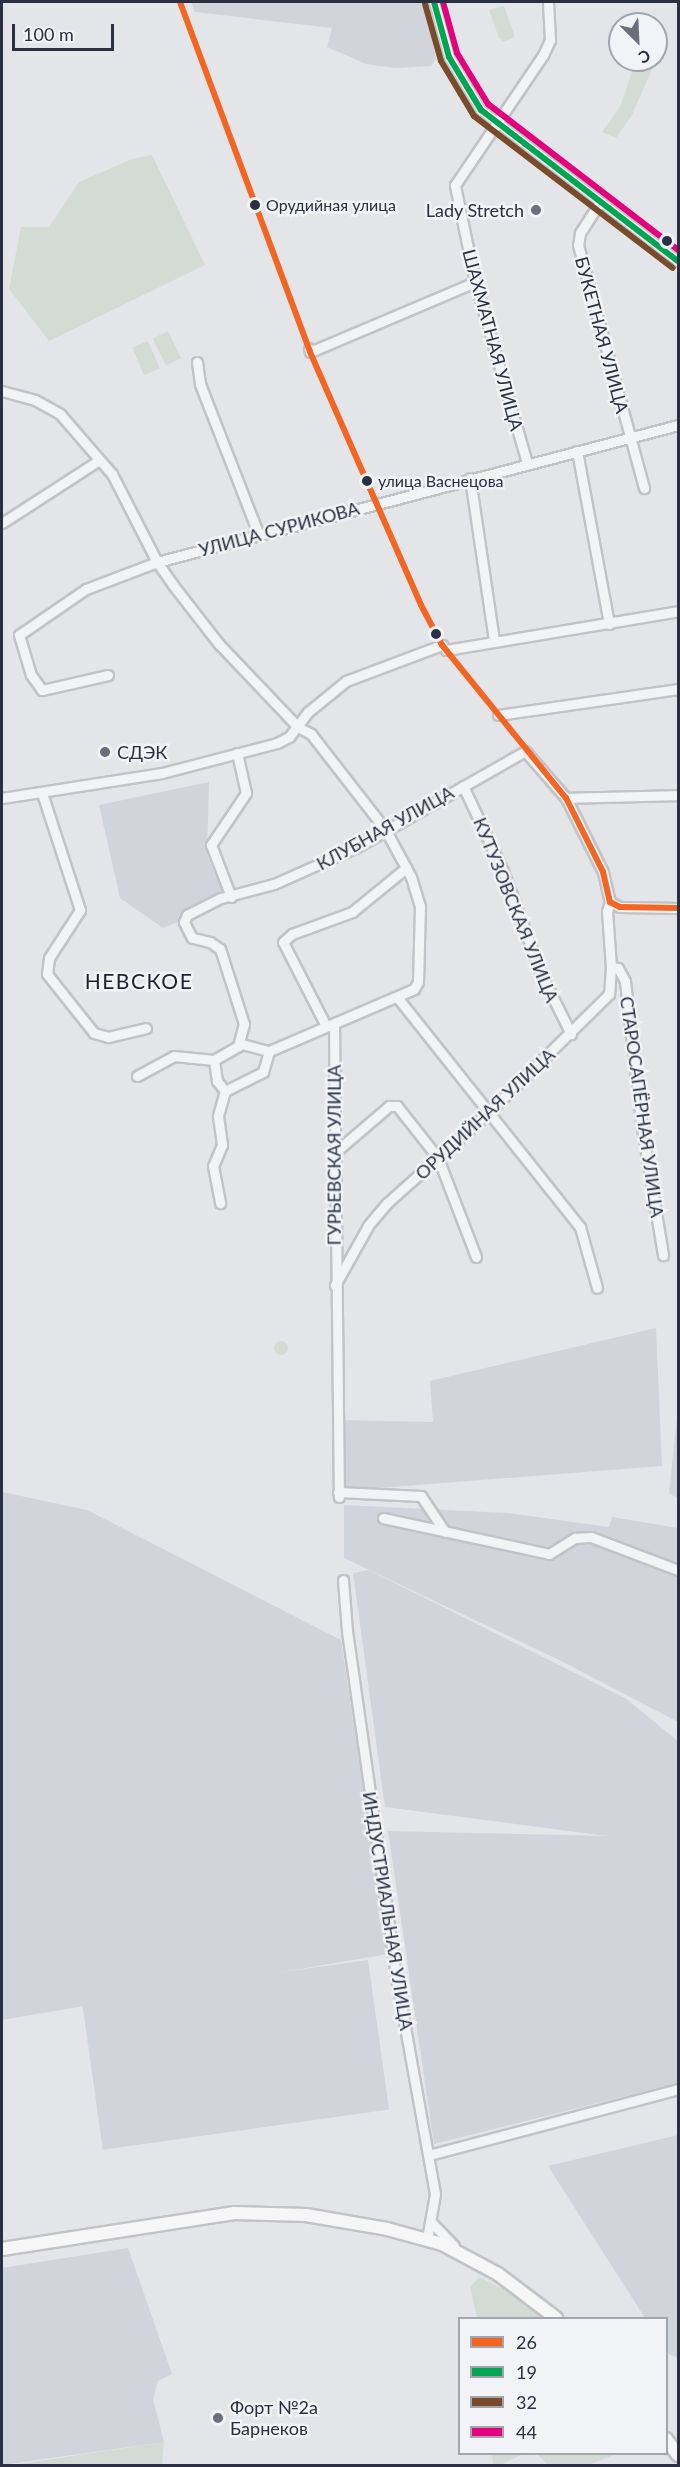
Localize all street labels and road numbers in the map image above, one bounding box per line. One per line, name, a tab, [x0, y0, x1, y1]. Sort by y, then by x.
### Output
street label: ШАХМАТНАЯ УЛИЦА	[458, 247, 528, 433]
street label: БУКЕТНАЯ УЛИЦА	[571, 254, 633, 416]
street label: УЛИЦА СУРИКОВА	[196, 497, 362, 561]
street label: КЛУБНАЯ УЛИЦА	[313, 781, 457, 875]
street label: КУТУЗОВСКАЯ УЛИЦА	[469, 814, 563, 1006]
street label: СТАРОСАПЁРНАЯ УЛИЦА	[616, 995, 668, 1219]
street label: ОРУДИЙНАЯ УЛИЦА	[411, 1044, 559, 1184]
street label: ГУРЬЕВСКАЯ УЛИЦА	[323, 1065, 345, 1245]
street label: ИНДУСТРИАЛЬНАЯ УЛИЦА	[358, 1790, 418, 2032]

